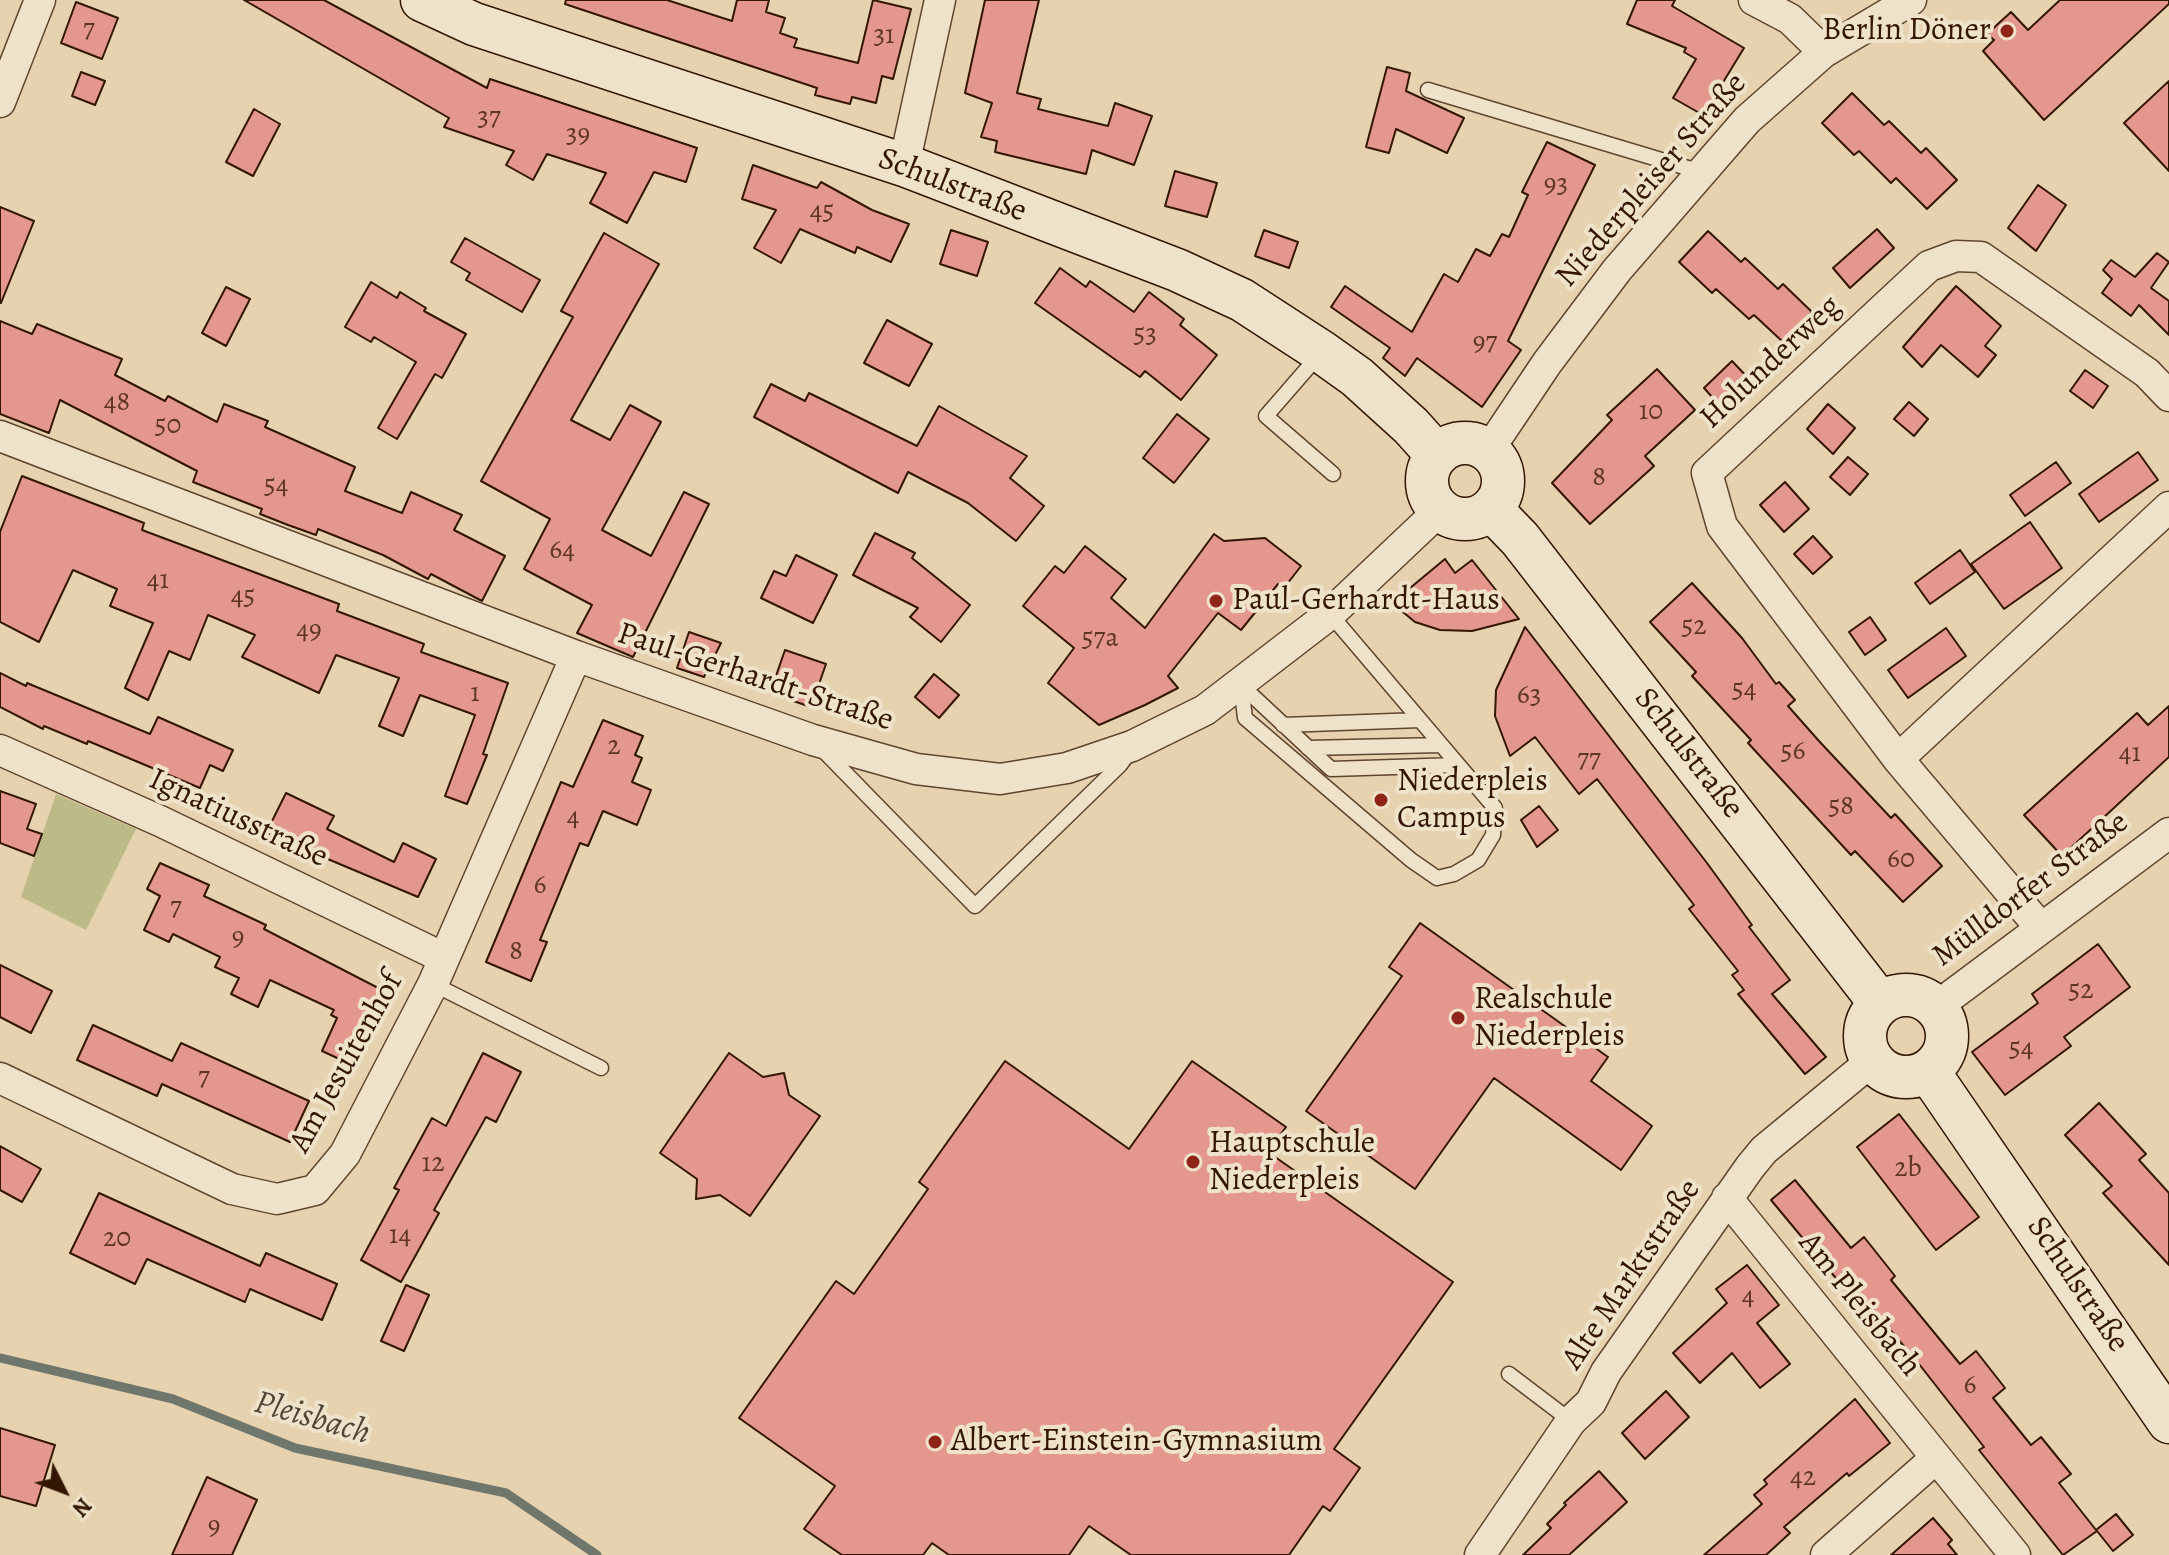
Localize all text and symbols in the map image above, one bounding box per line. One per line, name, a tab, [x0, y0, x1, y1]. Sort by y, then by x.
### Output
place label: Berlin Döner	[1822, 12, 1991, 50]
house number: 7	[83, 13, 95, 47]
house number: 31	[873, 19, 895, 53]
marker: Berlin Döner	[1998, 22, 2016, 40]
street label: Niederpleiser Straße	[1549, 66, 1755, 296]
house number: 37	[477, 101, 501, 135]
house number: 39	[566, 118, 590, 152]
street label: Schulstraße	[872, 140, 1032, 232]
house number: 93	[1544, 168, 1568, 202]
house number: 45	[810, 195, 834, 229]
street label: Holunderweg	[1693, 288, 1849, 438]
house number: 53	[1133, 318, 1157, 352]
house number: 97	[1473, 326, 1497, 360]
house number: 48	[104, 386, 130, 420]
house number: 10	[1639, 395, 1663, 429]
house number: 50	[155, 409, 181, 443]
house number: 8	[1592, 461, 1606, 495]
house number: 54	[264, 469, 288, 503]
house number: 64	[549, 534, 575, 568]
house number: 41	[147, 564, 169, 598]
house number: 45	[231, 580, 255, 614]
place label: Paul-Gerhardt-Haus	[1232, 582, 1500, 620]
marker: Paul-Gerhardt-Haus	[1207, 592, 1225, 610]
house number: 52	[1681, 610, 1707, 644]
house number: 49	[296, 614, 322, 648]
street label: Paul-Gerhardt-Straße	[612, 615, 898, 741]
house number: 57a	[1082, 622, 1118, 656]
house number: 54	[1732, 673, 1756, 707]
house number: 1	[470, 677, 480, 711]
house number: 63	[1517, 679, 1541, 713]
street label: Schulstraße	[1625, 681, 1751, 827]
house number: 2	[607, 730, 621, 764]
house number: 56	[1781, 735, 1805, 769]
house number: 41	[2119, 737, 2141, 771]
house number: 77	[1577, 743, 1601, 777]
street label: Ignatiusstraße	[143, 761, 333, 877]
place label: Niederpleis Campus	[1397, 763, 1548, 838]
house number: 58	[1828, 790, 1854, 824]
marker: Niederpleis Campus	[1372, 791, 1390, 809]
house number: 4	[567, 801, 579, 835]
street label: Mülldorfer Straße	[1925, 804, 2137, 976]
house number: 60	[1887, 843, 1915, 877]
house number: 6	[534, 869, 546, 903]
house number: 7	[170, 891, 182, 925]
house number: 9	[232, 921, 244, 955]
house number: 8	[509, 935, 523, 969]
street label: Am Jesuitenhof	[282, 966, 412, 1160]
house number: 52	[2068, 974, 2094, 1008]
place label: Realschule Niederpleis	[1474, 981, 1625, 1056]
marker: Realschule Niederpleis	[1449, 1009, 1467, 1027]
house number: 54	[2009, 1032, 2033, 1066]
house number: 7	[198, 1061, 210, 1095]
place label: Hauptschule Niederpleis	[1209, 1125, 1375, 1200]
house number: 12	[422, 1147, 444, 1181]
house number: 2b	[1894, 1152, 1922, 1186]
marker: Hauptschule Niederpleis	[1184, 1153, 1202, 1171]
street label: Alte Marktstraße	[1554, 1173, 1710, 1377]
street label: Schulstraße	[2018, 1210, 2136, 1360]
house number: 14	[389, 1219, 411, 1253]
house number: 20	[103, 1222, 131, 1256]
street label: Am Pleisbach	[1789, 1225, 1929, 1385]
house number: 4	[1742, 1280, 1754, 1314]
house number: 6	[1964, 1369, 1976, 1403]
water label: Pleisbach	[249, 1383, 375, 1455]
place label: Albert-Einstein-Gymnasium	[951, 1423, 1322, 1461]
marker: Albert-Einstein-Gymnasium	[926, 1433, 944, 1451]
north arrow	[24, 1451, 104, 1531]
house number: 42	[1790, 1461, 1816, 1495]
text: N	[65, 1491, 98, 1523]
house number: 9	[208, 1510, 220, 1544]

